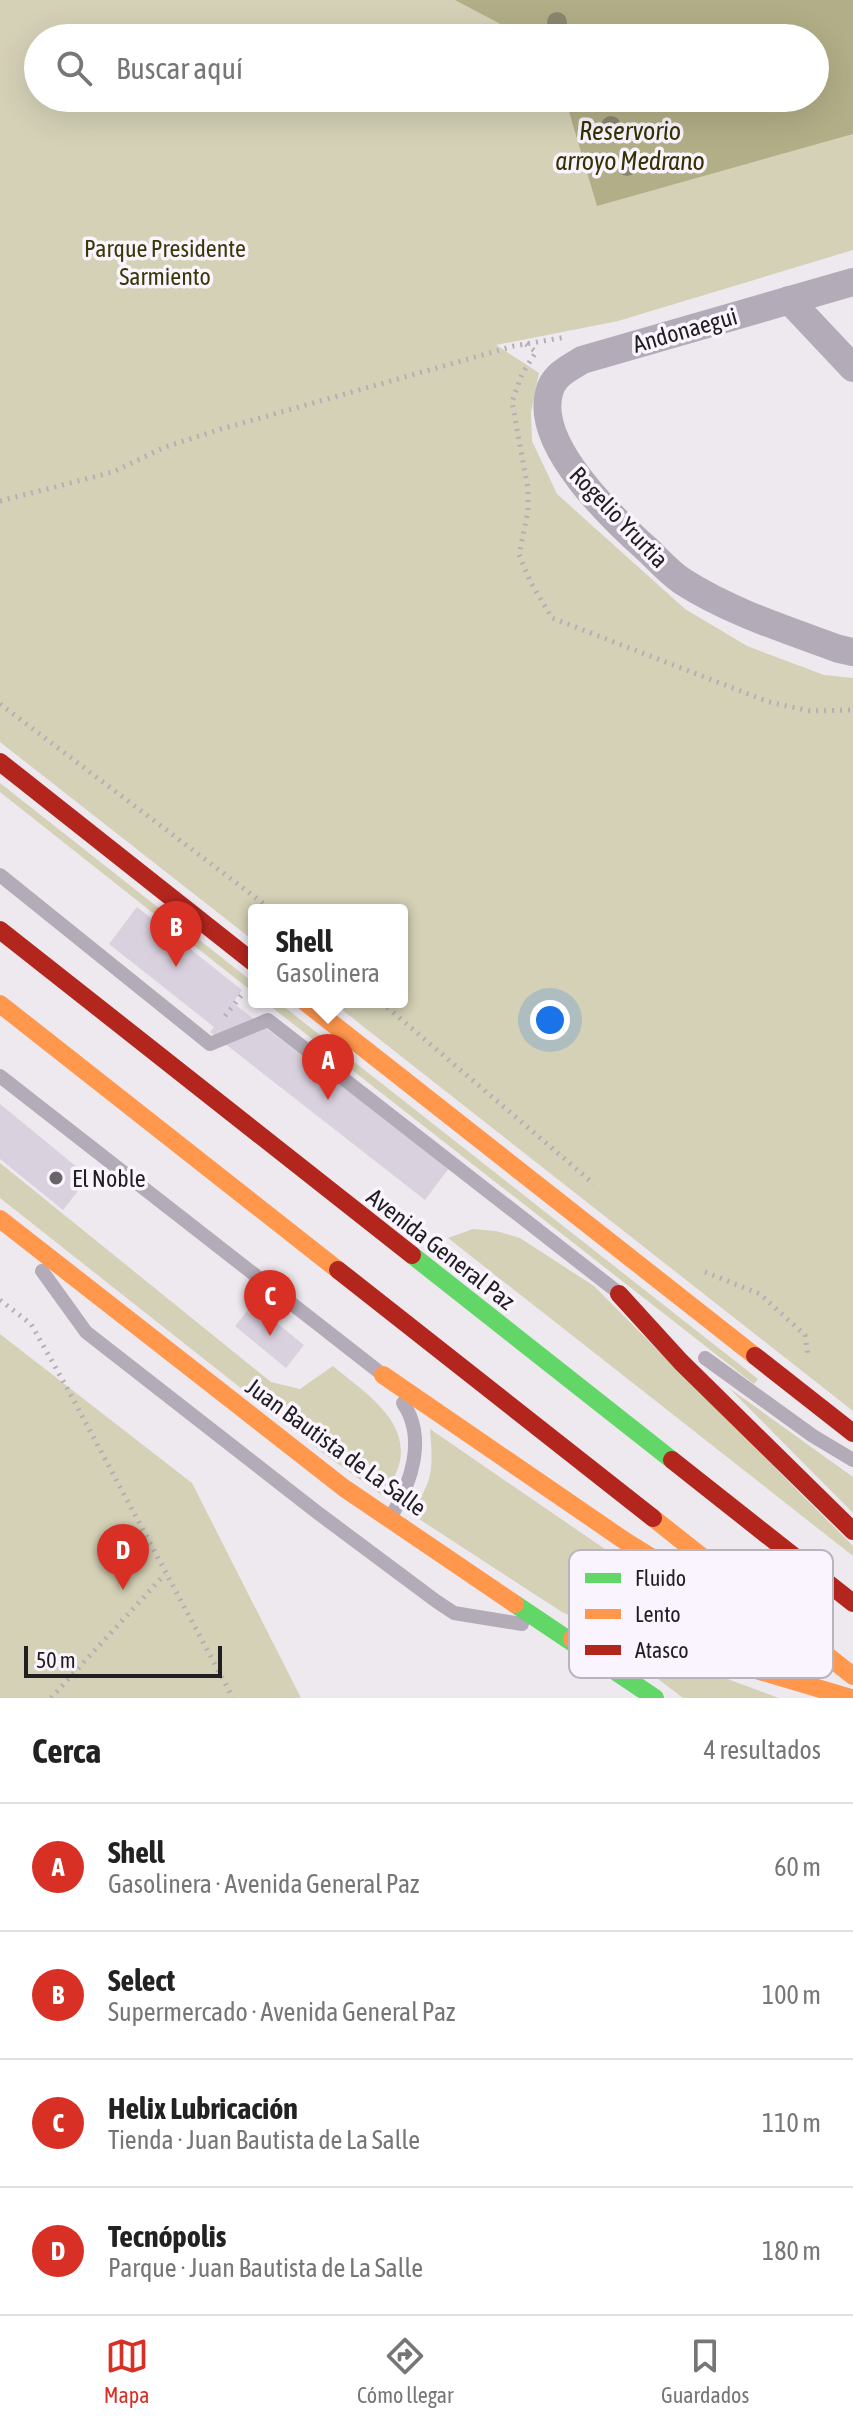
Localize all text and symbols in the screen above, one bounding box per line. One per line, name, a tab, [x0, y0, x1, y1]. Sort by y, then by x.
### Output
search box	[24, 24, 829, 112]
icon: search	[52, 46, 96, 90]
text: Buscar aquí	[116, 51, 243, 85]
water label: Reservorio arroyo Medrano	[555, 116, 705, 176]
park label: Parque Presidente Sarmiento	[84, 235, 246, 290]
street label: Andonaegui	[630, 302, 740, 358]
street label: Rogelio Yrurtia	[564, 461, 674, 573]
pin: B	[150, 901, 202, 967]
popup	[248, 904, 408, 1008]
text: Shell	[276, 924, 333, 958]
text: Gasolinera	[276, 958, 380, 988]
your location	[530, 1000, 570, 1040]
pin: A	[302, 1034, 354, 1100]
place label: El Noble	[72, 1165, 146, 1192]
marker: El Noble	[47, 1169, 65, 1187]
street label: Avenida General Paz	[362, 1183, 520, 1315]
pin: C	[244, 1270, 296, 1336]
street label: Juan Bautista de La Salle	[241, 1373, 431, 1521]
pin: D	[97, 1524, 149, 1590]
legend	[569, 1550, 833, 1678]
text: Fluido	[635, 1565, 686, 1591]
text: Lento	[635, 1601, 681, 1627]
text: Atasco	[635, 1637, 689, 1663]
scale bar	[24, 1642, 222, 1678]
text: 50 m	[36, 1647, 76, 1673]
text: Cerca	[32, 1731, 101, 1770]
text: 4 resultados	[704, 1735, 821, 1765]
text: Shell	[108, 1835, 165, 1869]
text: A	[52, 1852, 64, 1882]
text: 60 m	[774, 1852, 821, 1882]
text: Gasolinera · Avenida General Paz	[108, 1869, 419, 1899]
text: Select	[108, 1963, 175, 1997]
text: B	[52, 1980, 64, 2010]
text: 100 m	[762, 1980, 821, 2010]
text: Supermercado · Avenida General Paz	[108, 1997, 455, 2027]
text: Helix Lubricación	[108, 2091, 298, 2125]
text: C	[52, 2108, 64, 2138]
text: 110 m	[762, 2108, 821, 2138]
text: Tienda · Juan Bautista de La Salle	[108, 2125, 420, 2155]
text: Tecnópolis	[108, 2219, 226, 2253]
text: D	[51, 2236, 65, 2266]
text: 180 m	[762, 2236, 821, 2266]
text: Parque · Juan Bautista de La Salle	[108, 2253, 423, 2283]
tab: Mapa	[104, 2334, 149, 2408]
tab: Cómo llegar	[357, 2334, 454, 2408]
tab: Guardados	[661, 2334, 749, 2408]

